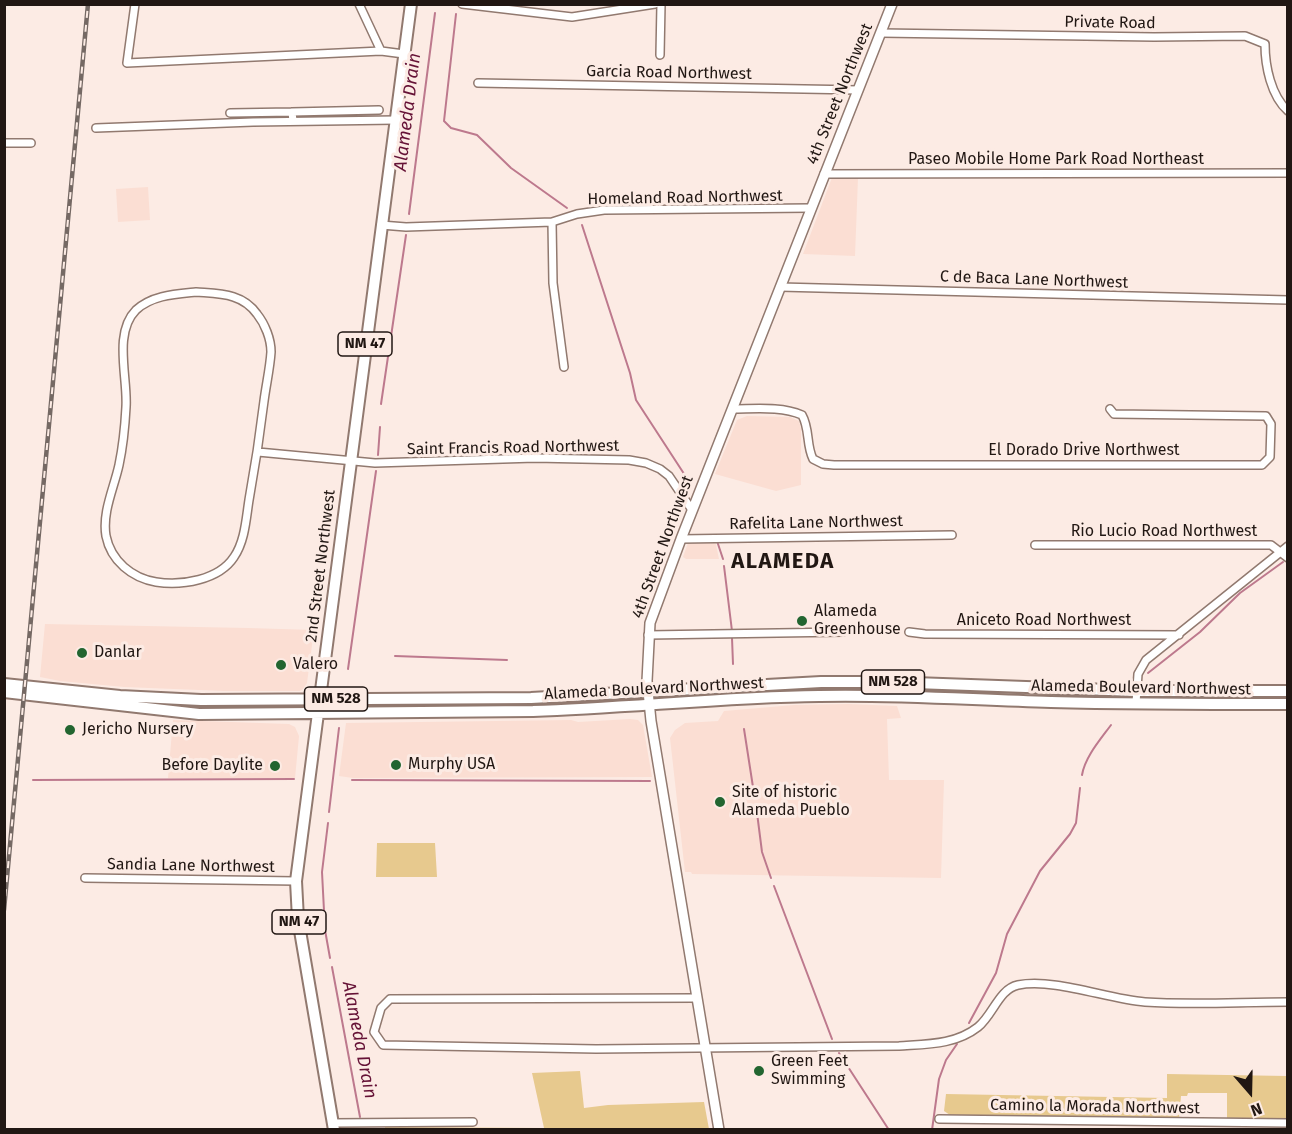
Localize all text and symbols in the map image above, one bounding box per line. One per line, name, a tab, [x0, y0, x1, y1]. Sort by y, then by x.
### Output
street label: Private Road	[1064, 13, 1156, 33]
street label: 4th Street Northwest	[803, 21, 877, 167]
water label: Alameda Drain	[390, 52, 426, 172]
street label: Garcia Road Northwest	[586, 62, 752, 84]
street label: Paseo Mobile Home Park Road Northeast	[908, 150, 1204, 170]
street label: Homeland Road Northwest	[587, 187, 783, 209]
street label: C de Baca Lane Northwest	[939, 267, 1129, 293]
road number: NM 47	[338, 332, 392, 356]
street label: Saint Francis Road Northwest	[407, 437, 619, 459]
street label: El Dorado Drive Northwest	[988, 441, 1180, 461]
street label: 4th Street Northwest	[628, 473, 698, 621]
street label: 2nd Street Northwest	[302, 489, 340, 643]
street label: Rafelita Lane Northwest	[729, 512, 903, 534]
street label: Rio Lucio Road Northwest	[1071, 522, 1257, 542]
district label: ALAMEDA	[731, 549, 835, 575]
place label: Alameda Greenhouse	[814, 602, 901, 640]
street label: Aniceto Road Northwest	[957, 611, 1131, 631]
marker: Alameda Greenhouse	[795, 614, 809, 628]
place label: Danlar	[94, 643, 142, 663]
marker: Danlar	[75, 646, 89, 660]
place label: Valero	[293, 655, 338, 675]
marker: Valero	[274, 658, 288, 672]
road number: NM 528	[862, 670, 924, 694]
street label: Alameda Boulevard Northwest	[544, 674, 764, 704]
street label: Alameda Boulevard Northwest	[1031, 676, 1251, 700]
road number: NM 528	[304, 687, 368, 711]
place label: Jericho Nursery	[82, 720, 193, 740]
marker: Jericho Nursery	[63, 723, 77, 737]
place label: Murphy USA	[408, 755, 495, 775]
place label: Before Daylite	[161, 756, 263, 776]
marker: Murphy USA	[389, 758, 403, 772]
marker: Before Daylite	[268, 759, 282, 773]
place label: Site of historic Alameda Pueblo	[732, 783, 850, 821]
marker: Site of historic Alameda Pueblo	[713, 795, 727, 809]
street label: Sandia Lane Northwest	[107, 855, 275, 877]
road number: NM 47	[272, 910, 326, 934]
water label: Alameda Drain	[337, 980, 381, 1100]
place label: Green Feet Swimming	[771, 1052, 848, 1090]
north arrow	[1220, 1062, 1280, 1122]
marker: Green Feet Swimming	[752, 1064, 766, 1078]
street label: Camino la Morada Northwest	[990, 1096, 1200, 1118]
text: N	[1248, 1099, 1265, 1120]

